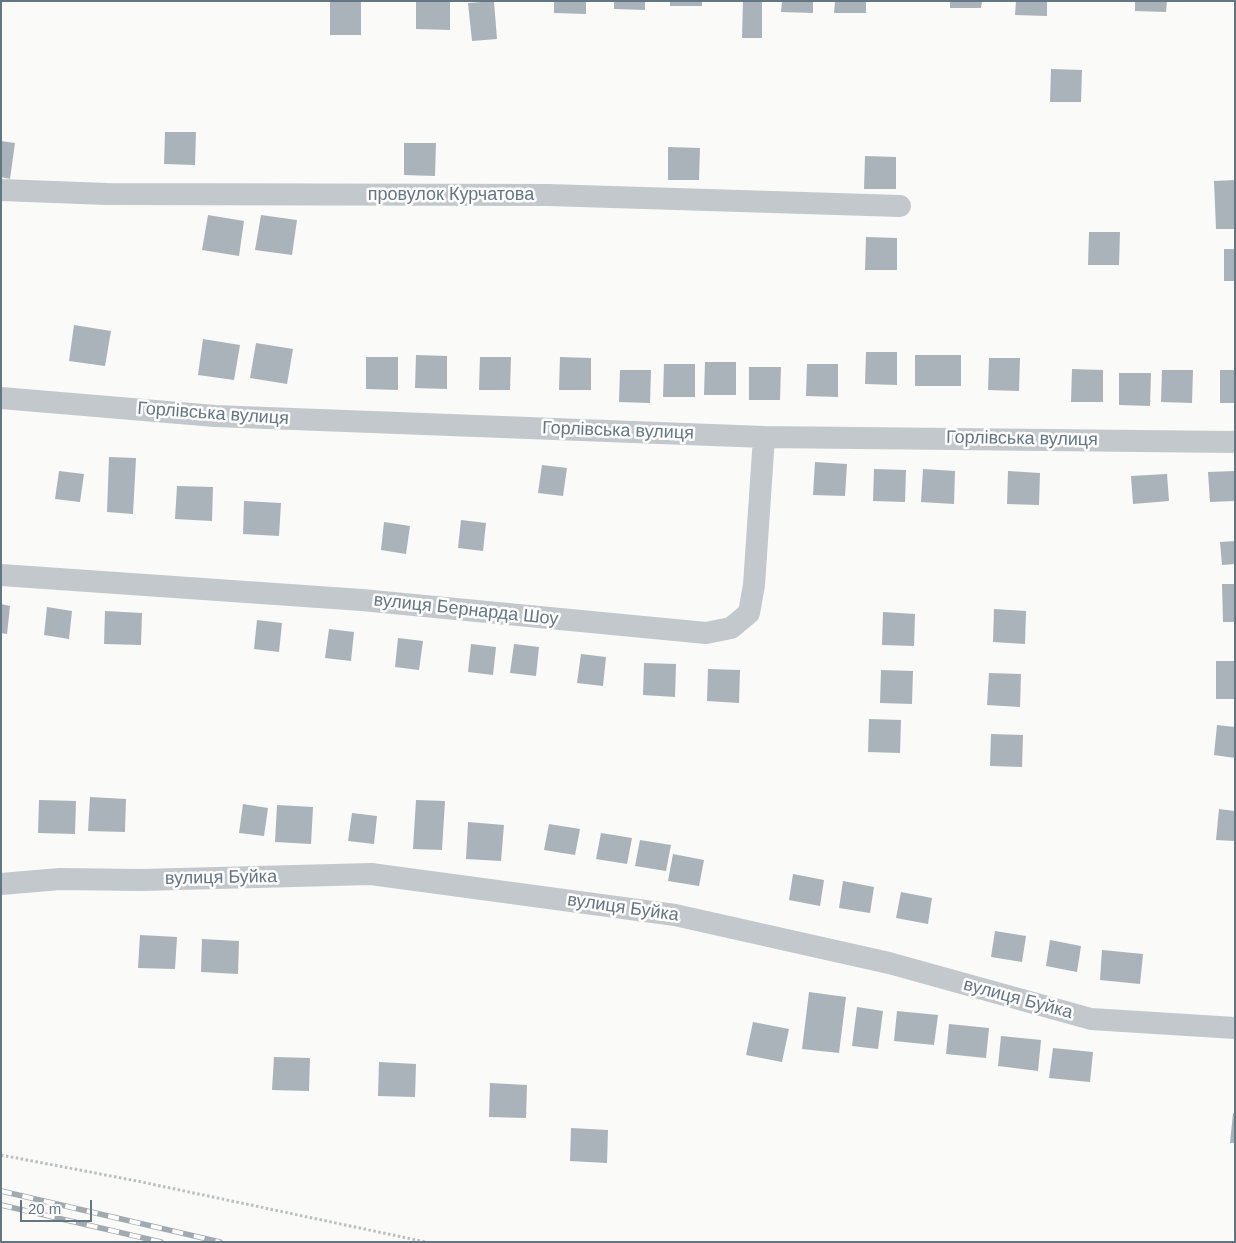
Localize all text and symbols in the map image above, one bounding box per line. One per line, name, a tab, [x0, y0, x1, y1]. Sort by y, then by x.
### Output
street label: провулок Курчатова	[368, 184, 534, 206]
street label: Горлівська вулиця	[137, 398, 289, 430]
street label: Горлівська вулиця	[542, 418, 694, 444]
street label: Горлівська вулиця	[946, 427, 1098, 451]
street label: вулиця Бернарда Шоу	[373, 590, 559, 630]
street label: вулиця Буйка	[165, 866, 277, 890]
street label: вулиця Буйка	[566, 890, 680, 926]
street label: вулиця Буйка	[961, 974, 1075, 1024]
scale bar	[22, 1190, 95, 1222]
text: 20 m	[28, 1200, 61, 1217]

